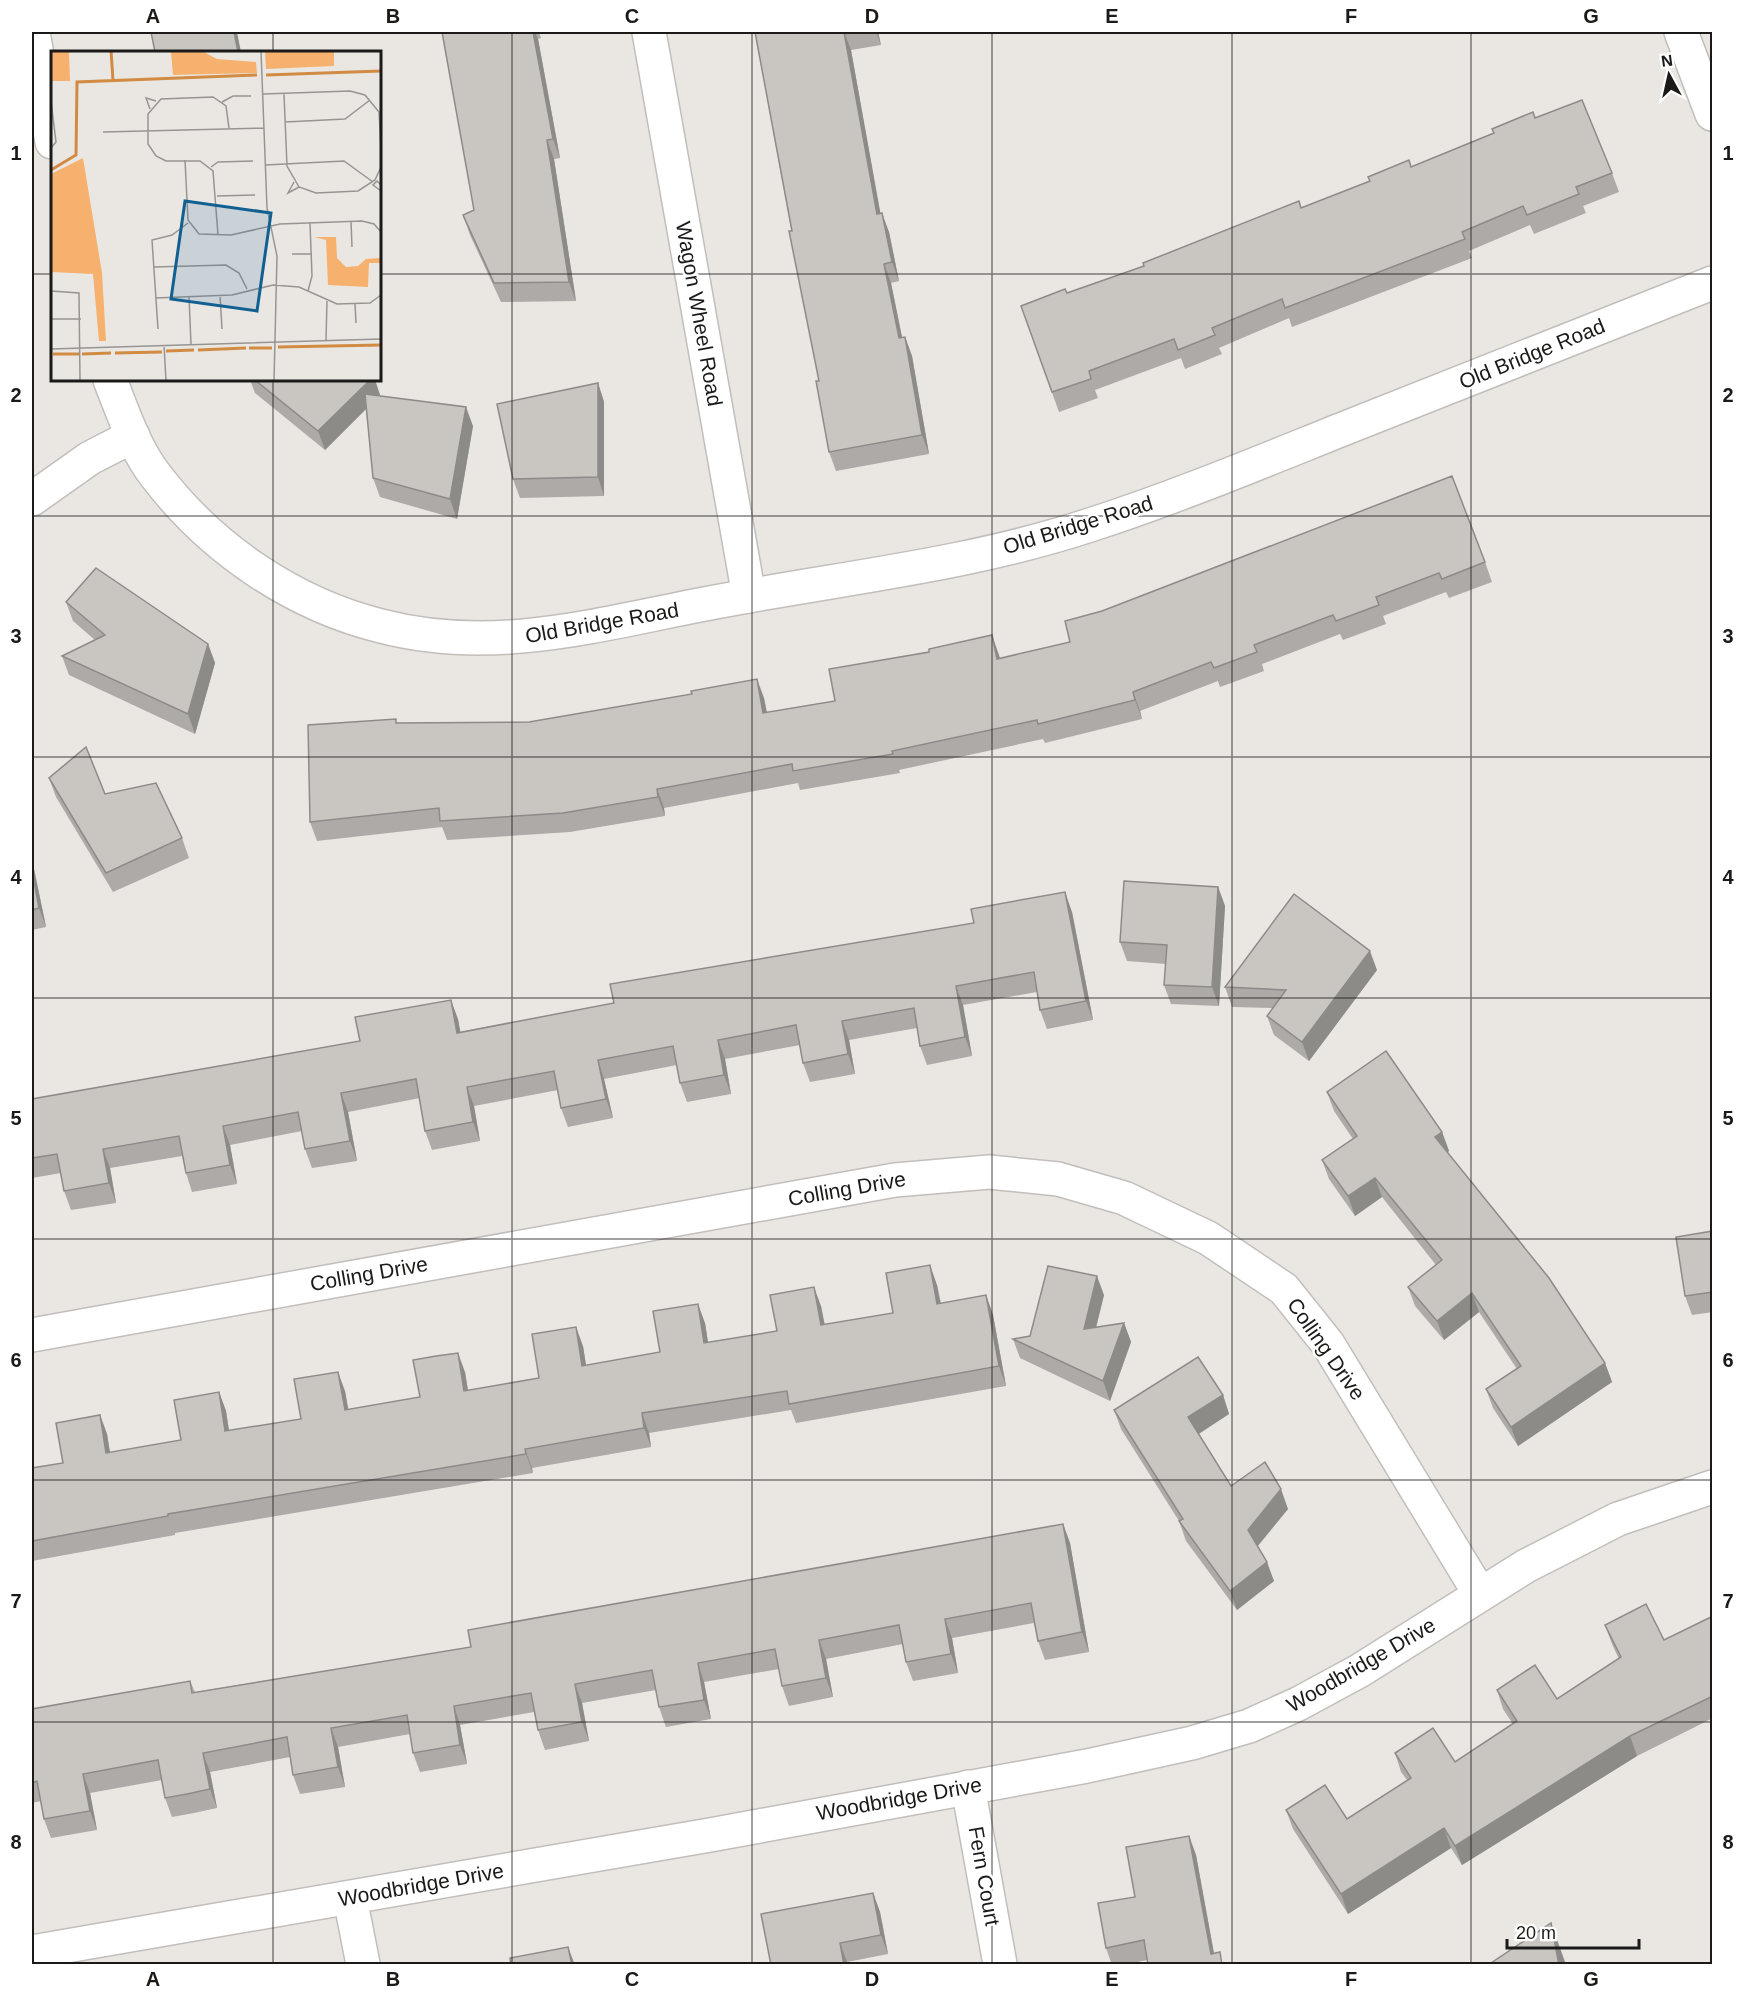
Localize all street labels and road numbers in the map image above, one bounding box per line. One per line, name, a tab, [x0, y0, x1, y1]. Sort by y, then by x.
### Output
street label: Wagon Wheel Road	[672, 220, 727, 408]
street label: Old Bridge Road	[1456, 314, 1608, 393]
street label: Old Bridge Road	[1000, 491, 1155, 558]
street label: Old Bridge Road	[523, 598, 680, 647]
street label: Colling Drive	[786, 1167, 908, 1210]
street label: Colling Drive	[308, 1252, 430, 1295]
street label: Colling Drive	[1283, 1293, 1370, 1404]
street label: Woodbridge Drive	[1282, 1613, 1439, 1716]
street label: Woodbridge Drive	[814, 1773, 983, 1824]
street label: Fern Court	[964, 1824, 1005, 1927]
street label: Woodbridge Drive	[336, 1859, 505, 1910]

